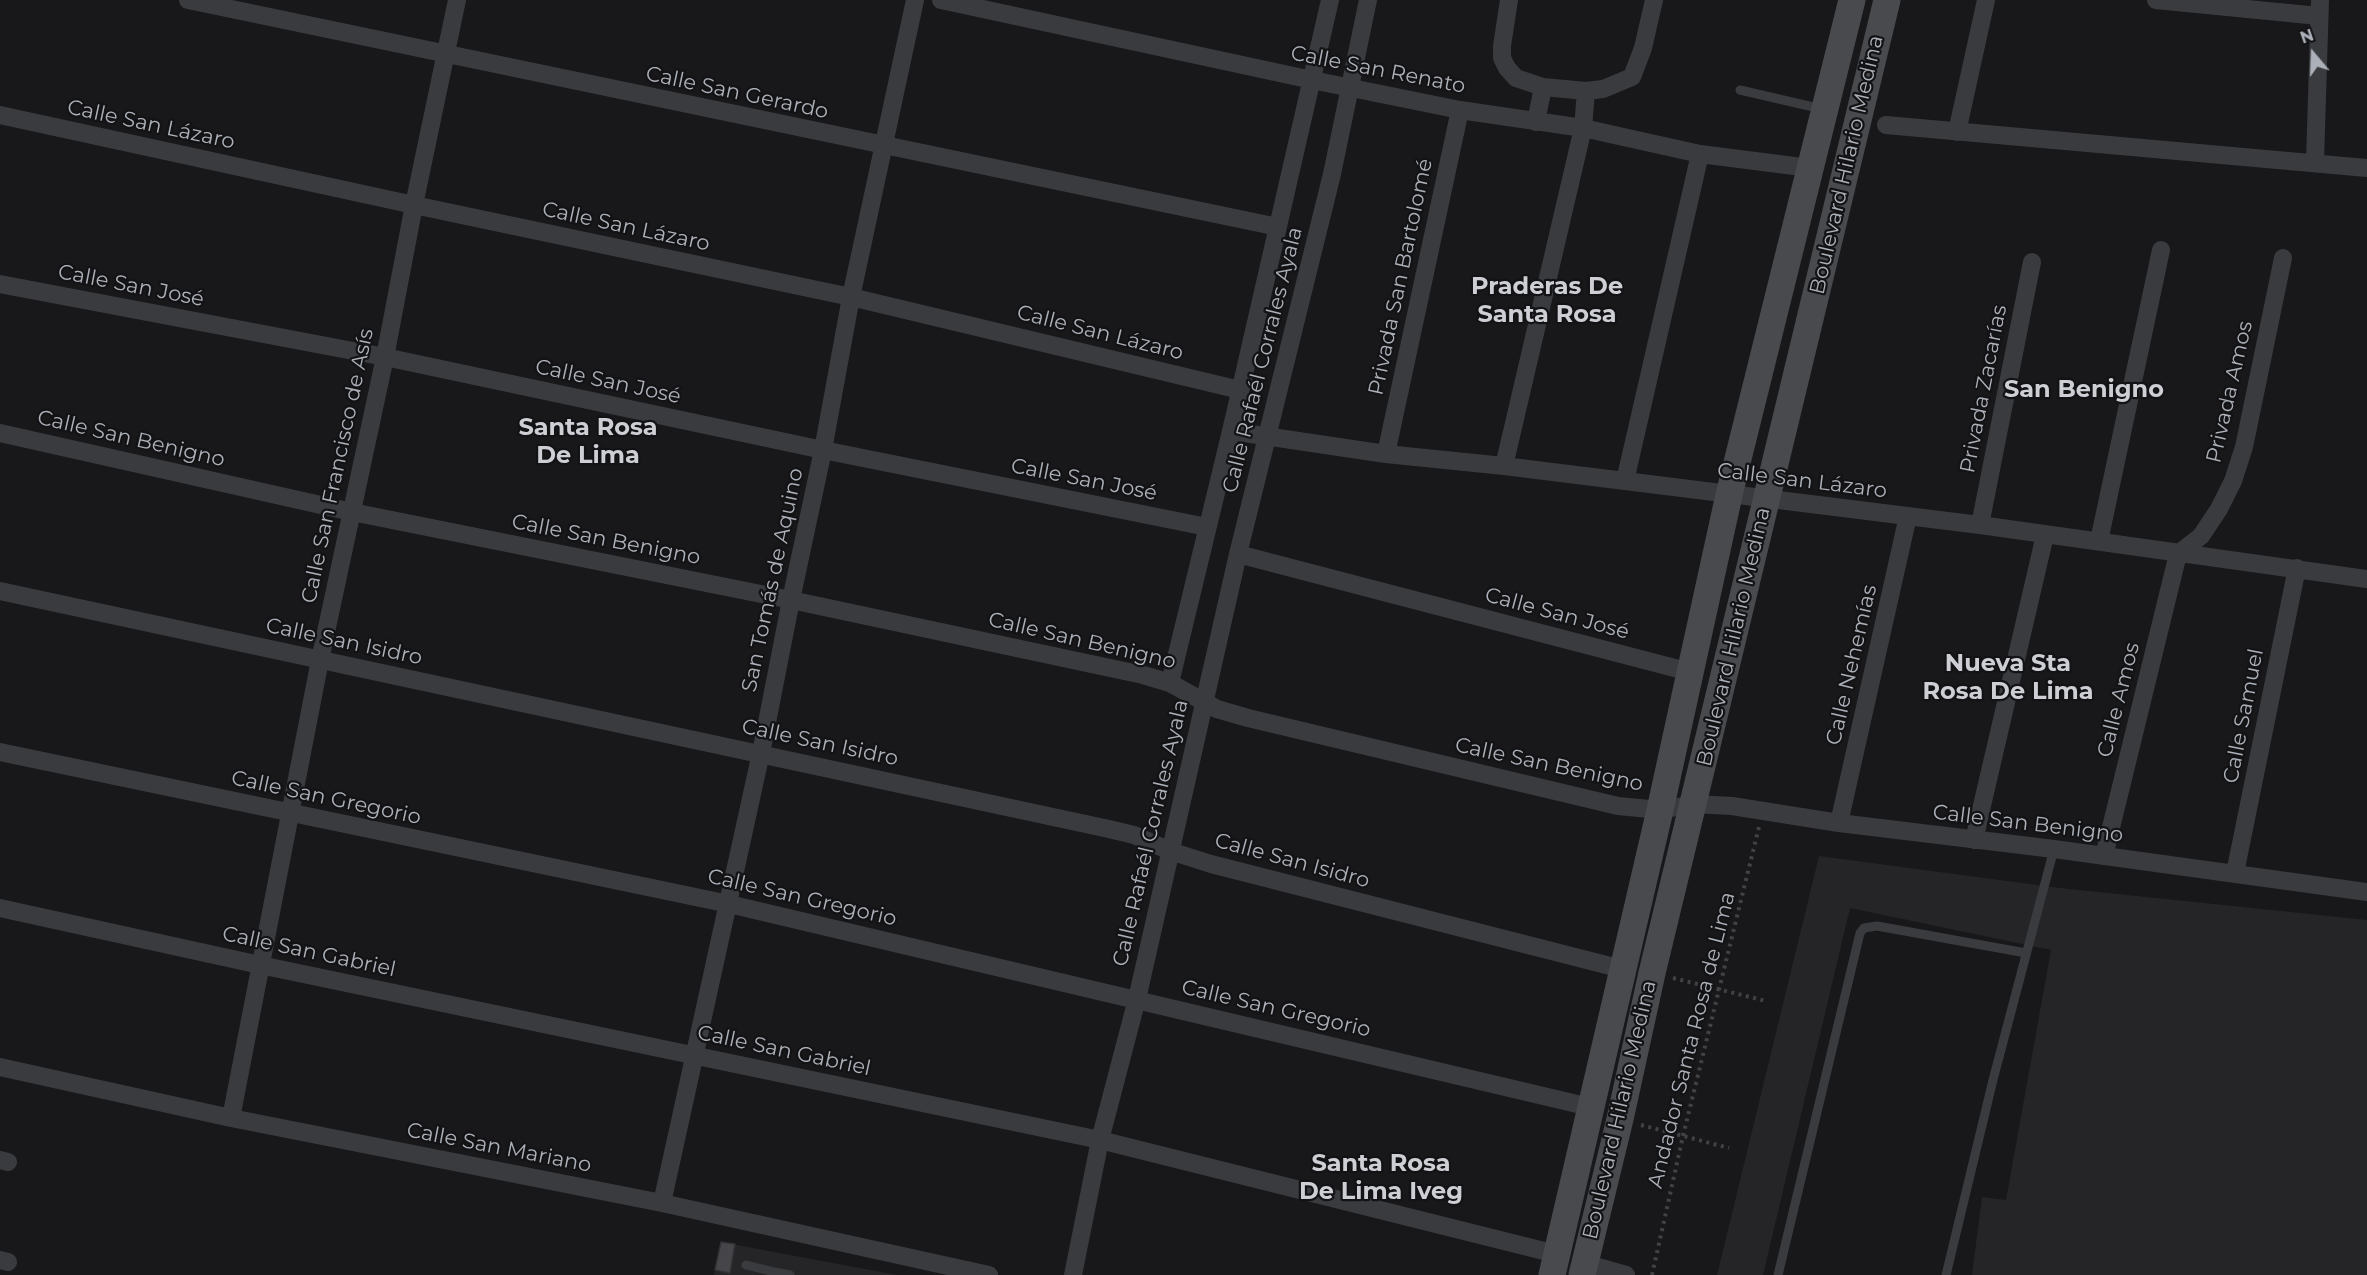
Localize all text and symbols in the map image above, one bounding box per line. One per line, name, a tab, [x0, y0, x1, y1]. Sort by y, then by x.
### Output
north arrow	[2283, 24, 2343, 84]
text: N	[2298, 25, 2316, 48]
street label: Boulevard Hilario Medina	[1805, 33, 1889, 297]
street label: Calle San Renato	[1289, 41, 1467, 99]
street label: Calle San Gerardo	[643, 61, 831, 125]
street label: Calle San Lázaro	[65, 95, 237, 155]
street label: Privada San Bartolomé	[1364, 156, 1438, 398]
street label: Calle San Lázaro	[540, 197, 712, 257]
street label: Calle Rafaél Corrales Ayala	[1218, 224, 1308, 496]
street label: Calle San José	[56, 259, 206, 313]
district label: Praderas De Santa Rosa	[1471, 273, 1623, 329]
street label: Calle San Lázaro	[1014, 300, 1186, 366]
street label: Privada Zacarías	[1955, 303, 2013, 475]
street label: Privada Amos	[2201, 319, 2259, 465]
street label: Calle San Francisco de Asís	[297, 326, 379, 606]
street label: Calle San José	[533, 354, 683, 410]
district label: San Benigno	[2004, 376, 2164, 404]
street label: Calle San Benigno	[35, 405, 227, 473]
district label: Santa Rosa De Lima	[518, 414, 658, 470]
street label: Calle San José	[1009, 453, 1159, 507]
street label: Calle San Lázaro	[1716, 458, 1888, 504]
street label: San Tomás de Aquino	[737, 466, 809, 694]
street label: Boulevard Hilario Medina	[1692, 505, 1776, 769]
street label: Calle San Benigno	[509, 509, 703, 571]
street label: Calle Nehemías	[1821, 582, 1883, 748]
street label: Calle San José	[1482, 583, 1632, 645]
street label: Calle San Benigno	[986, 607, 1178, 675]
street label: Calle San Isidro	[263, 613, 425, 671]
street label: Calle Amos	[2093, 640, 2145, 760]
street label: Calle Samuel	[2219, 647, 2269, 785]
district label: Nueva Sta Rosa De Lima	[1922, 650, 2094, 706]
street label: Calle Rafaél Corrales Ayala	[1108, 697, 1194, 969]
street label: Calle San Isidro	[739, 714, 901, 772]
street label: Calle San Benigno	[1453, 733, 1645, 797]
street label: Calle San Gregorio	[229, 766, 423, 830]
street label: Calle San Benigno	[1931, 800, 2125, 848]
street label: Calle San Isidro	[1212, 828, 1372, 894]
street label: Calle San Gregorio	[705, 864, 899, 932]
street label: Andador Santa Rosa de Lima	[1643, 889, 1741, 1191]
street label: Calle San Gabriel	[220, 921, 398, 983]
street label: Calle San Gregorio	[1179, 975, 1373, 1043]
street label: Boulevard Hilario Medina	[1578, 978, 1662, 1242]
street label: Calle San Gabriel	[695, 1020, 873, 1082]
street label: Calle San Mariano	[404, 1118, 594, 1178]
district label: Santa Rosa De Lima Iveg	[1299, 1150, 1463, 1206]

